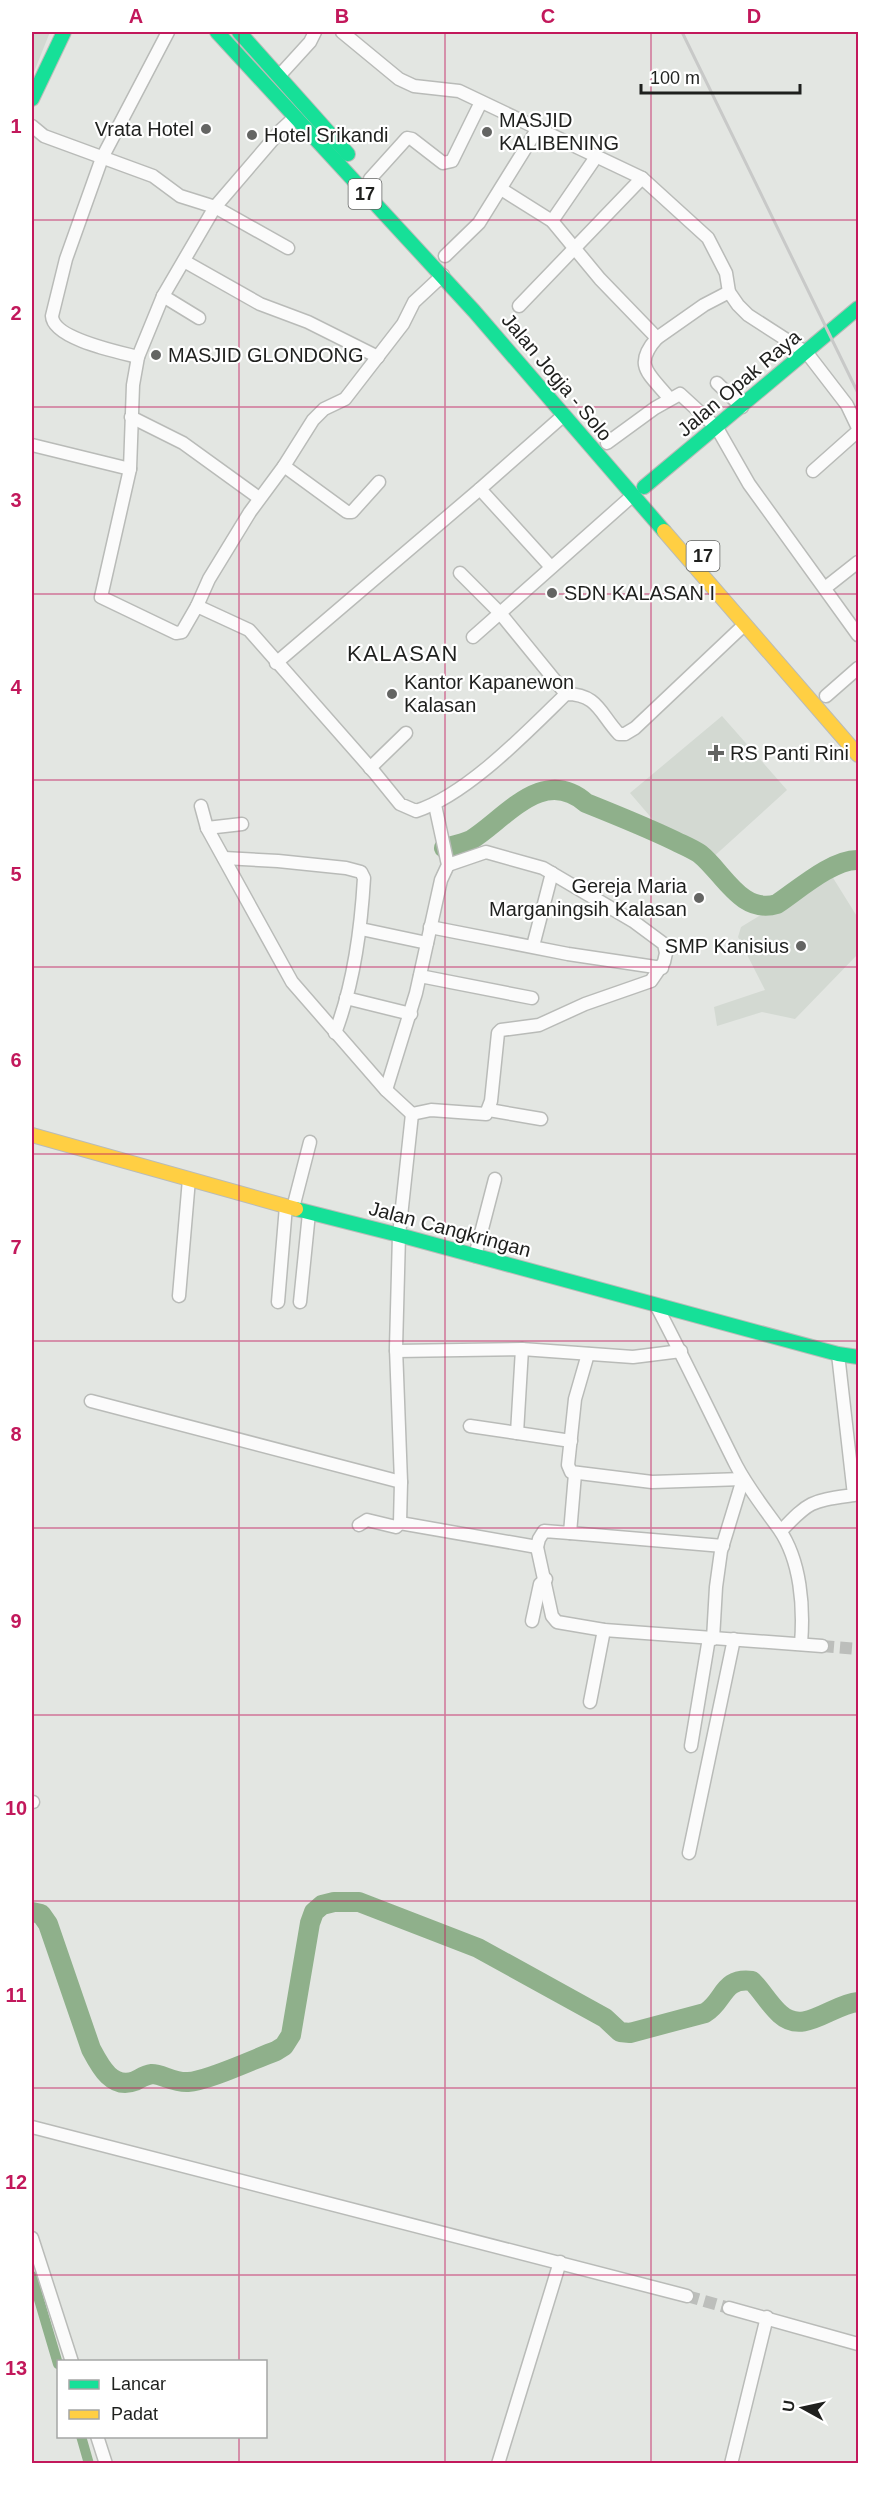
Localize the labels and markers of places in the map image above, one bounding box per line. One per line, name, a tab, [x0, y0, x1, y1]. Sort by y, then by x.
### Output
place label: MASJID KALIBENING	[499, 109, 619, 154]
place label: Vrata Hotel	[95, 118, 194, 140]
marker: Vrata Hotel	[199, 122, 213, 136]
place label: Hotel Srikandi	[264, 124, 389, 146]
marker: MASJID KALIBENING	[480, 125, 494, 139]
marker: Hotel Srikandi	[245, 128, 259, 142]
place label: MASJID GLONDONG	[168, 344, 364, 366]
marker: MASJID GLONDONG	[149, 348, 163, 362]
place label: SDN KALASAN I	[564, 582, 715, 604]
marker: SDN KALASAN I	[545, 586, 559, 600]
place label: Kantor Kapanewon Kalasan	[404, 671, 574, 716]
marker: Kantor Kapanewon Kalasan	[385, 687, 399, 701]
place label: RS Panti Rini	[730, 742, 849, 764]
marker: RS Panti Rini	[707, 744, 725, 762]
place label: Gereja Maria Marganingsih Kalasan	[489, 875, 688, 920]
marker: Gereja Maria Marganingsih Kalasan	[692, 891, 706, 905]
place label: SMP Kanisius	[665, 935, 789, 957]
marker: SMP Kanisius	[794, 939, 808, 953]

